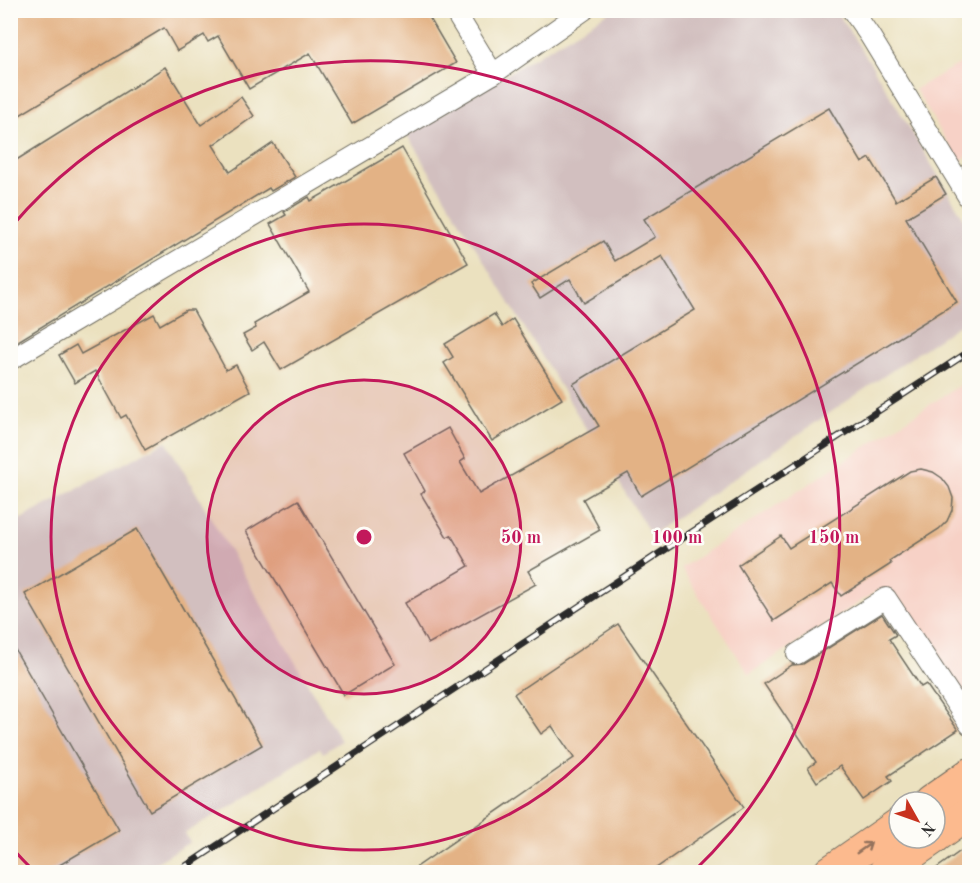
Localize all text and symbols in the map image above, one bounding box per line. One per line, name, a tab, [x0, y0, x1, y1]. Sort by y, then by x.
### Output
centre of rings	[354, 527, 374, 547]
text: 50 m	[501, 529, 541, 547]
text: 100 m	[652, 529, 702, 547]
text: 150 m	[809, 529, 859, 547]
north arrow	[887, 790, 947, 850]
text: N	[916, 819, 937, 839]
one-way arrow	[856, 842, 872, 854]

